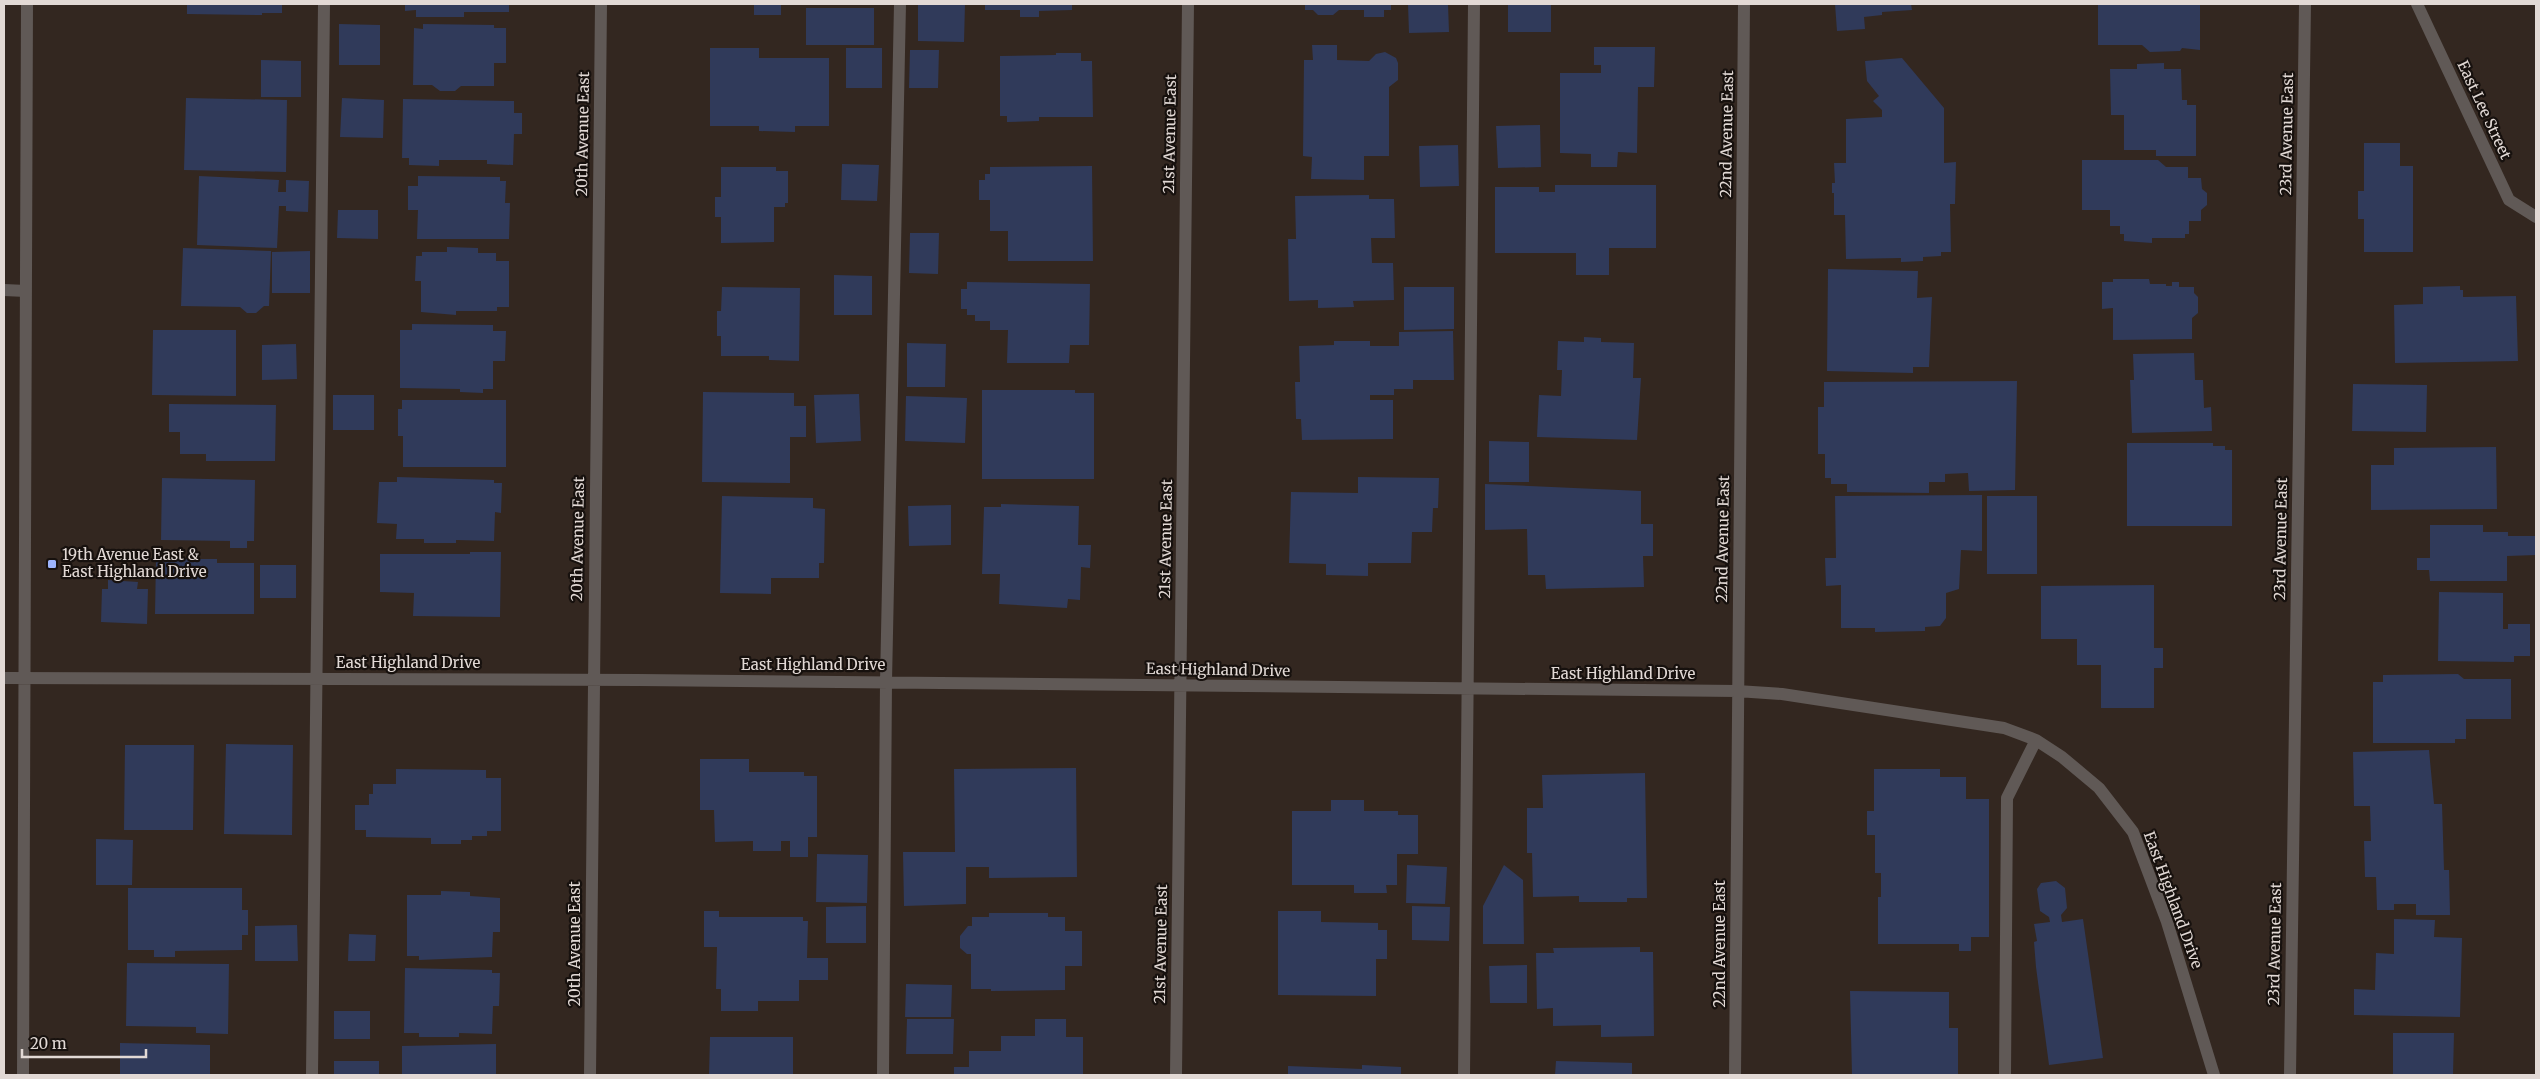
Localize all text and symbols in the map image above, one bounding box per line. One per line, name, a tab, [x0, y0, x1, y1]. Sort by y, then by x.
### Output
street label: East Lee Street	[2453, 57, 2516, 162]
street label: 22nd Avenue East	[1716, 70, 1737, 198]
street label: 20th Avenue East	[572, 71, 593, 197]
street label: 23rd Avenue East	[2276, 72, 2297, 196]
street label: 21st Avenue East	[1159, 74, 1180, 194]
street label: 22nd Avenue East	[1712, 475, 1733, 603]
street label: 20th Avenue East	[567, 476, 588, 602]
street label: 23rd Avenue East	[2270, 477, 2291, 601]
street label: 21st Avenue East	[1155, 479, 1176, 599]
place label: 19th Avenue East & East Highland Drive	[62, 545, 207, 581]
marker: 19th Avenue East & East Highland Drive	[46, 558, 58, 570]
street label: East Highland Drive	[336, 653, 480, 672]
street label: East Highland Drive	[741, 655, 885, 674]
street label: East Highland Drive	[1146, 659, 1291, 680]
street label: East Highland Drive	[1551, 664, 1695, 683]
street label: East Highland Drive	[2140, 829, 2207, 971]
street label: 22nd Avenue East	[1710, 880, 1729, 1008]
street label: 20th Avenue East	[565, 881, 584, 1007]
street label: 23rd Avenue East	[2264, 882, 2285, 1006]
street label: 21st Avenue East	[1150, 884, 1171, 1004]
scale bar	[22, 1026, 146, 1058]
text: 20 m	[30, 1034, 67, 1053]

